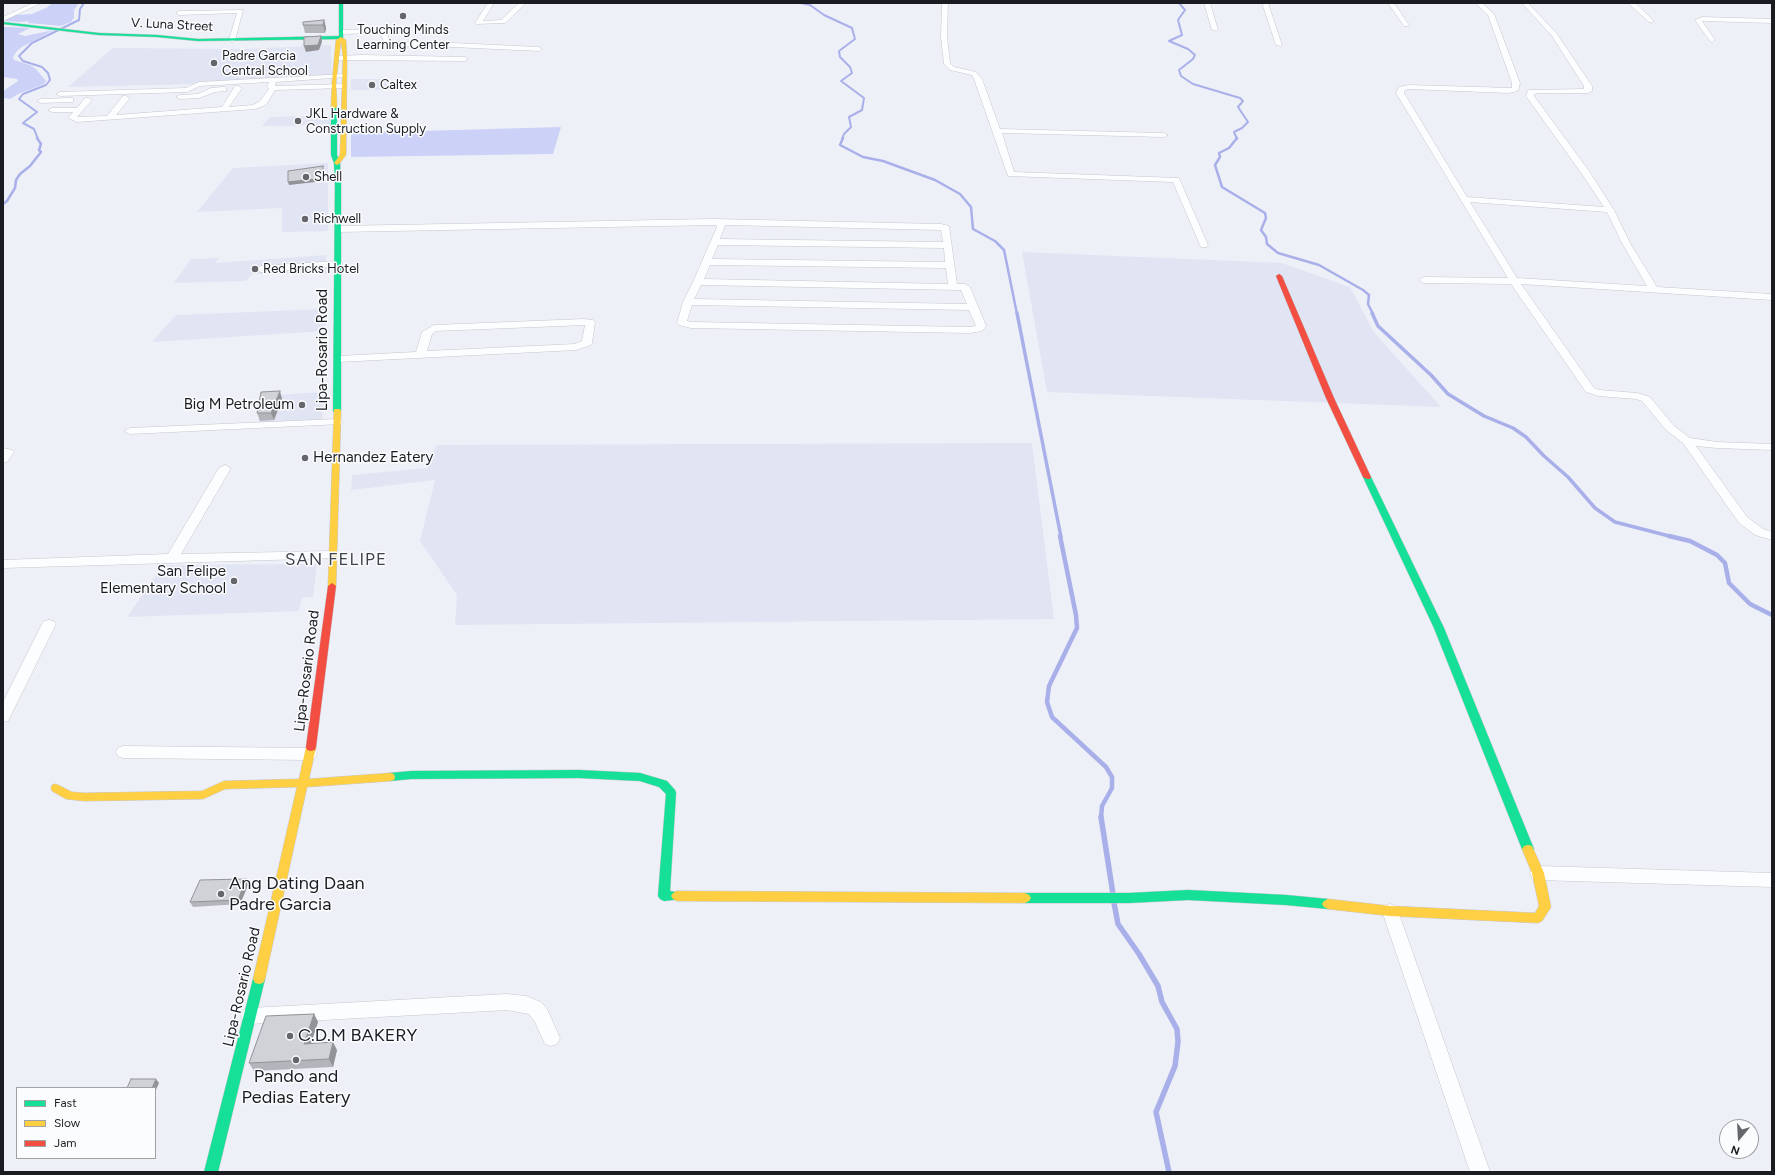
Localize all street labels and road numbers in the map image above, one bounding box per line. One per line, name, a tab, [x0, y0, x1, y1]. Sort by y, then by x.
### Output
street label: V. Luna Street	[130, 15, 214, 35]
street label: Lipa-Rosario Road	[314, 289, 332, 411]
street label: Lipa-Rosario Road	[291, 609, 323, 733]
street label: Lipa-Rosario Road	[219, 925, 265, 1049]

